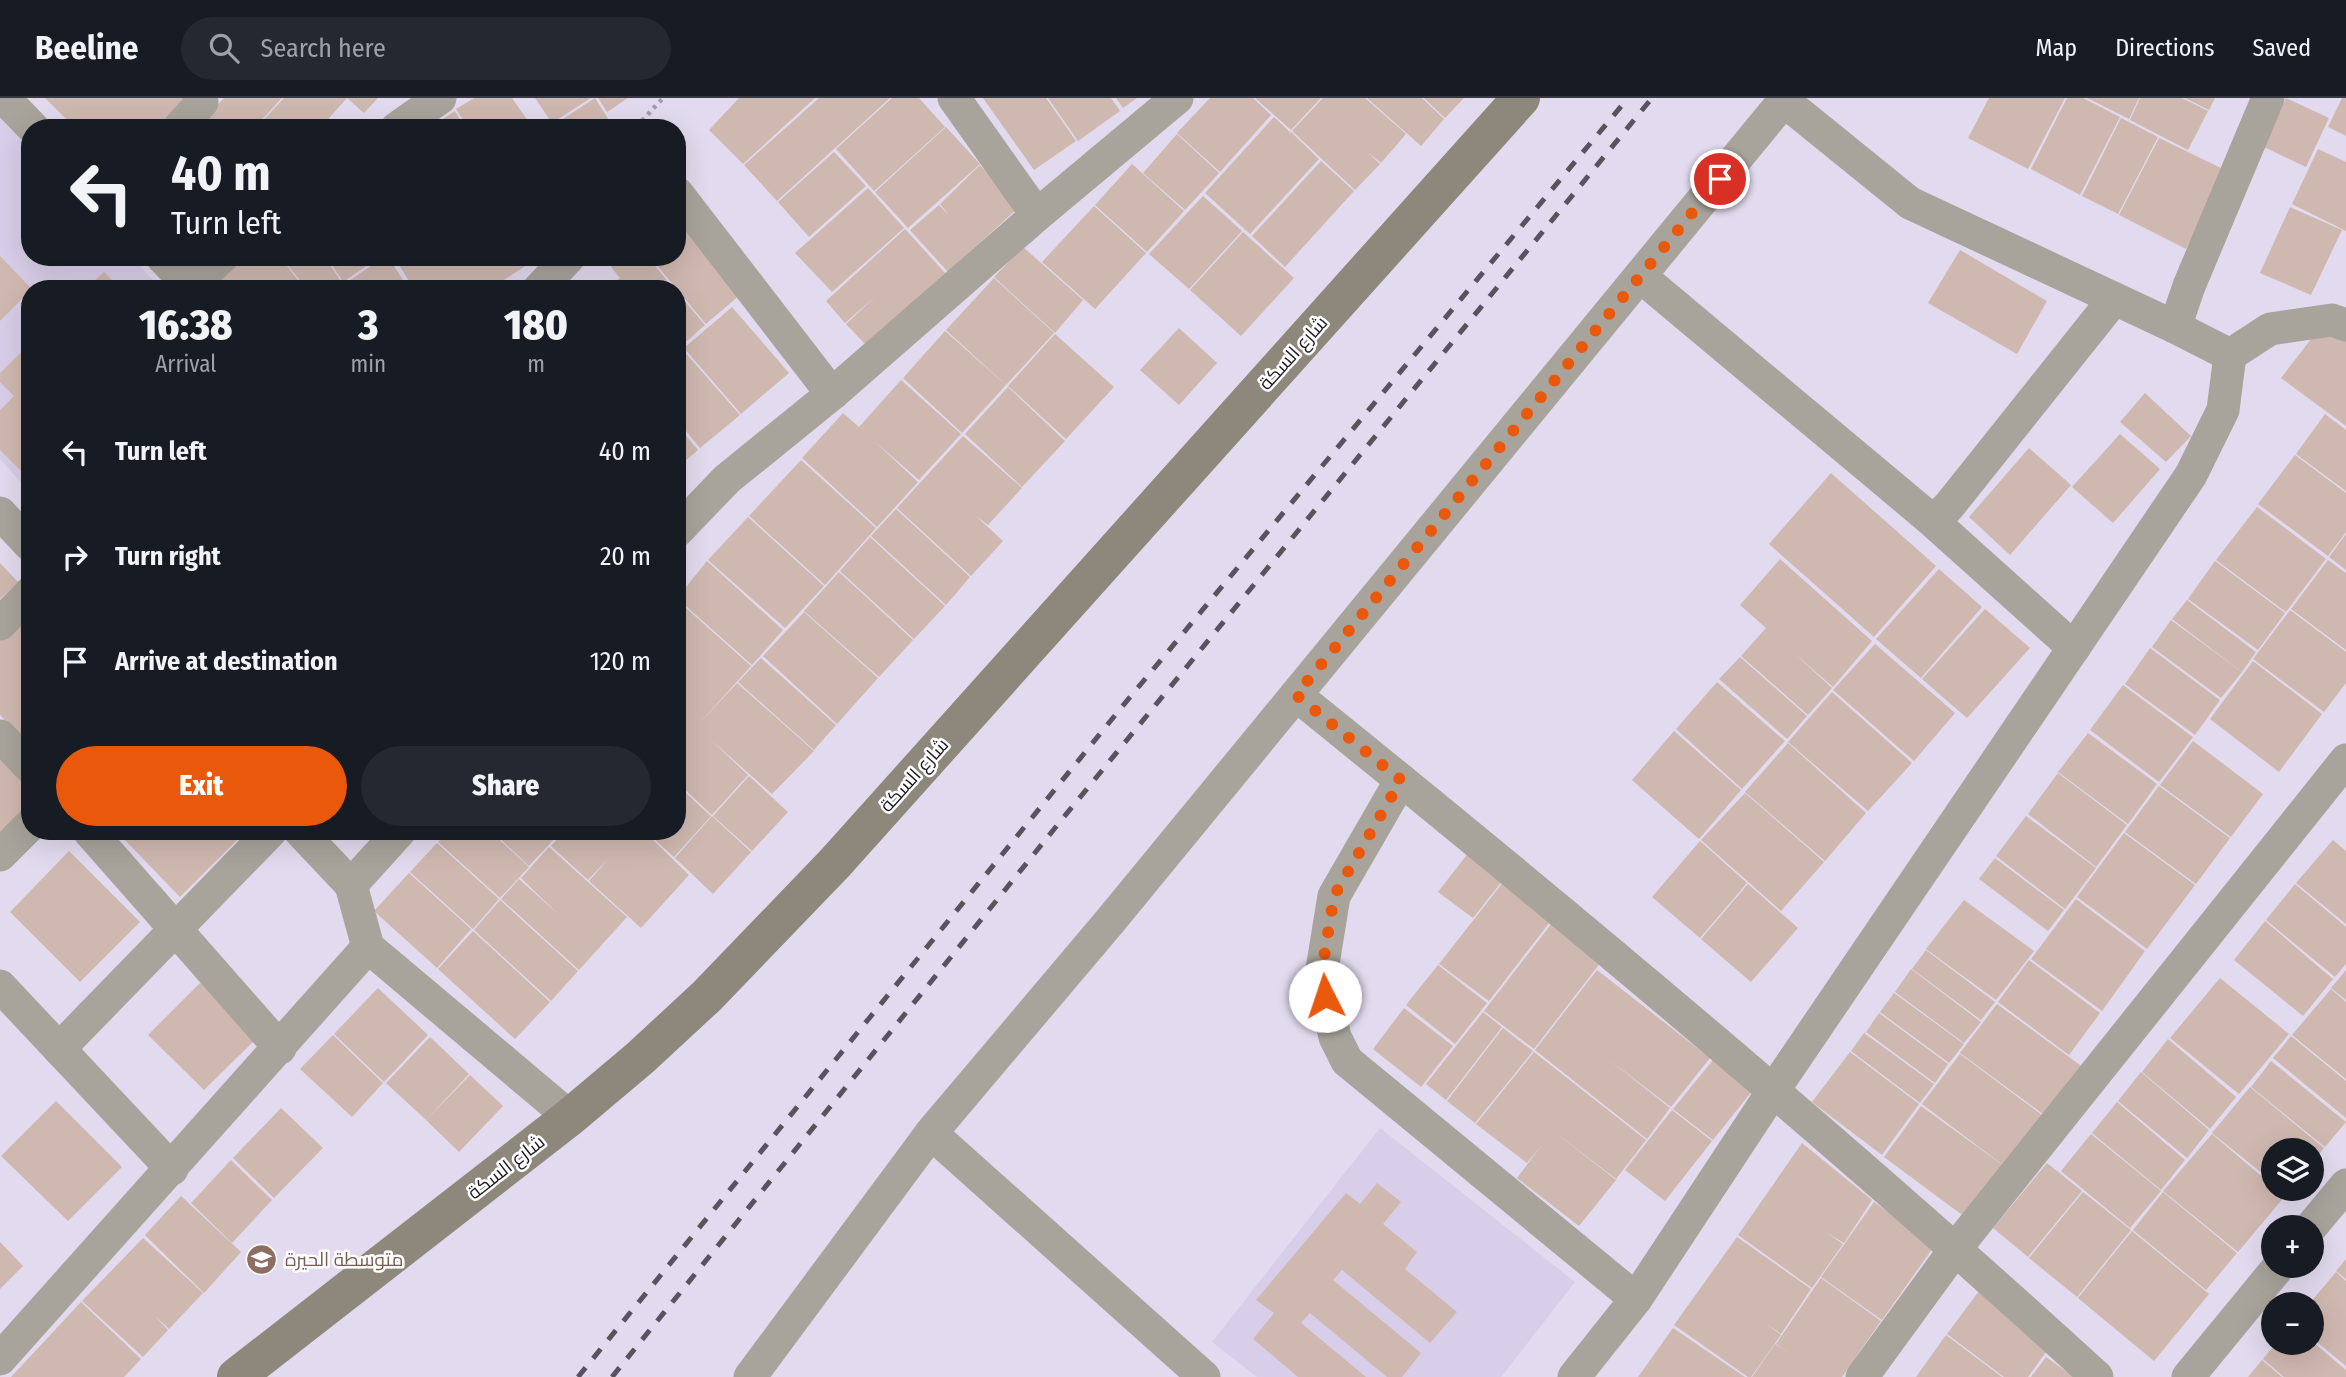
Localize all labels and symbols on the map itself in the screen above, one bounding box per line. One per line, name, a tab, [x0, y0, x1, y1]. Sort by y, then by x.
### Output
pin	[1690, 149, 1750, 209]
street label: شارع السكة	[1254, 311, 1334, 396]
street label: شارع السكة	[875, 733, 955, 818]
position arrow	[1288, 959, 1362, 1033]
street label: شارع السكة	[463, 1130, 550, 1206]
school or university icon: متوسطة الحيرة	[245, 1242, 279, 1276]
place label: متوسطة الحيرة	[285, 1248, 403, 1271]

